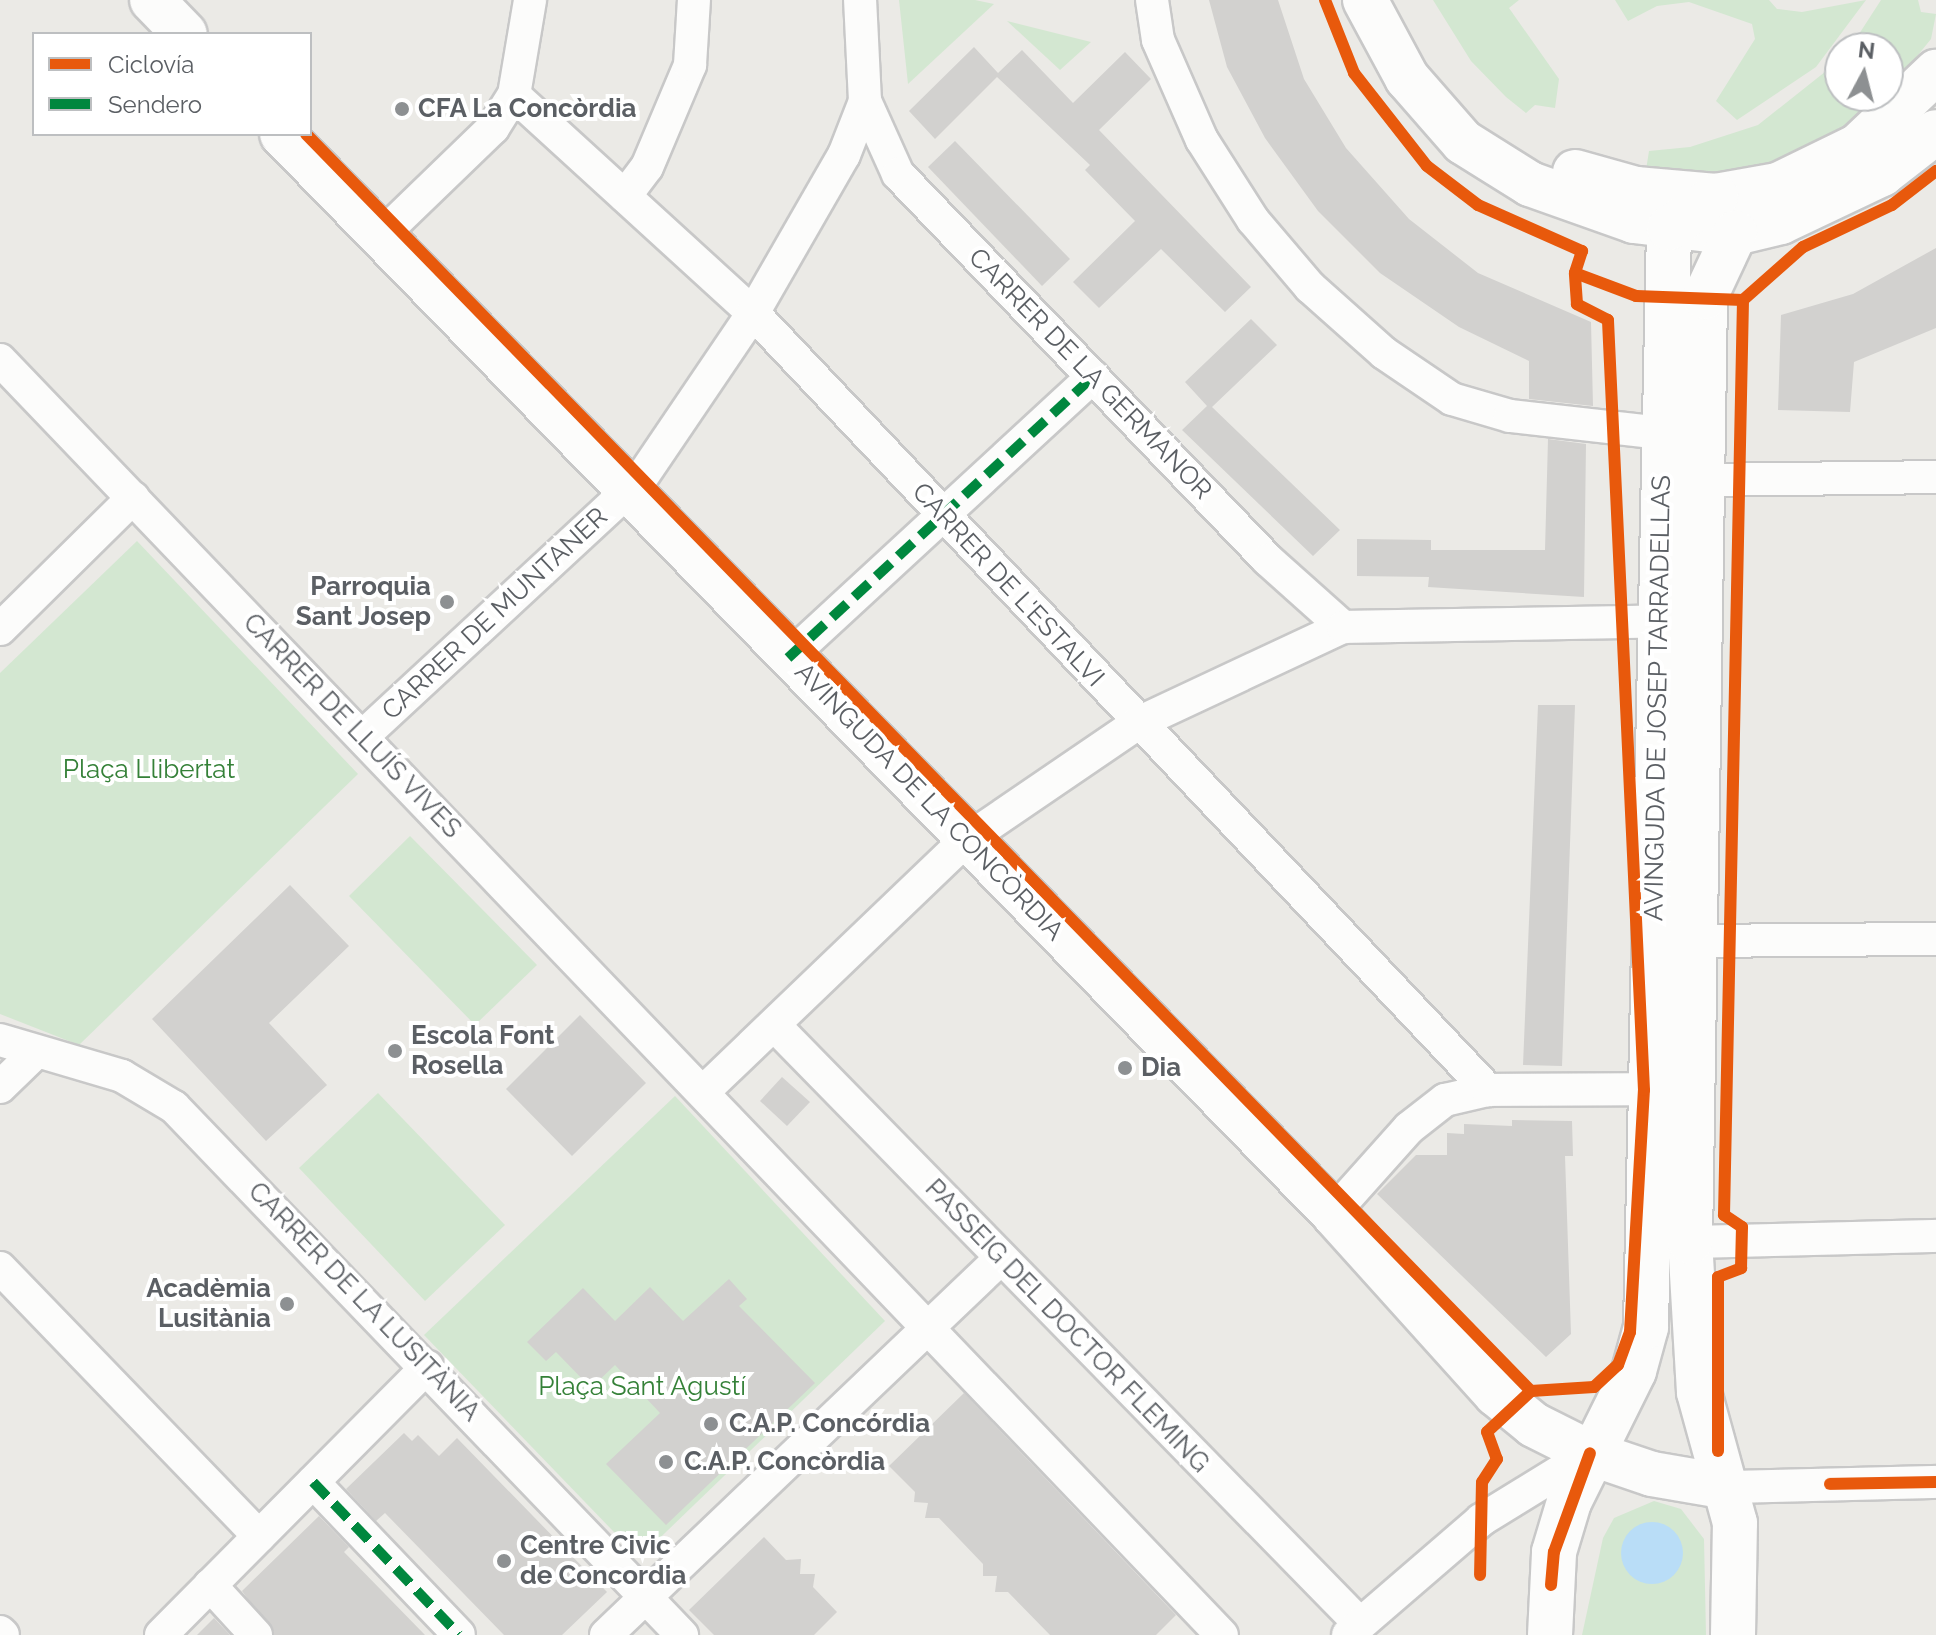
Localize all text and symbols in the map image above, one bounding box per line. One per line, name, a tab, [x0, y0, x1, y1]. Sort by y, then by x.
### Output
legend	[32, 32, 312, 136]
north arrow	[1824, 32, 1904, 112]
text: N	[1857, 36, 1877, 64]
text: Ciclovía	[108, 50, 194, 79]
text: Sendero	[108, 90, 202, 119]
place label: CFA La Concòrdia	[418, 93, 637, 125]
marker: CFA La Concòrdia	[393, 100, 411, 118]
street label: CARRER DE LA GERMANOR	[962, 242, 1218, 506]
street label: AVINGUDA DE JOSEP TARRADELLAS	[1638, 473, 1678, 923]
street label: CARRER DE L'ESTALVI	[906, 477, 1110, 693]
street label: CARRER DE MUNTANER	[376, 501, 614, 727]
place label: Parroquia Sant Josep	[295, 571, 431, 632]
marker: Parroquia Sant Josep	[438, 593, 456, 611]
street label: CARRER DE LLUÍS VIVES	[236, 607, 468, 845]
street label: AVINGUDA DE LA CONCÒRDIA	[788, 656, 1070, 948]
park label: Plaça Llibertat	[63, 754, 235, 786]
place label: Escola Font Rosella	[411, 1020, 555, 1082]
marker: Escola Font Rosella	[386, 1042, 404, 1060]
place label: Dia	[1141, 1052, 1181, 1084]
marker: Dia	[1116, 1059, 1134, 1077]
street label: PASSEIG DEL DOCTOR FLEMING	[918, 1173, 1216, 1479]
street label: CARRER DE LA LUSITÀNIA	[241, 1176, 487, 1428]
place label: Acadèmia Lusitània	[146, 1273, 271, 1334]
marker: Acadèmia Lusitània	[278, 1295, 296, 1313]
park label: Plaça Sant Agustí	[538, 1371, 746, 1403]
place label: C.A.P. Concórdia	[729, 1408, 930, 1440]
marker: C.A.P. Concórdia	[700, 1413, 722, 1435]
place label: C.A.P. Concòrdia	[684, 1446, 885, 1478]
marker: C.A.P. Concòrdia	[655, 1451, 677, 1473]
place label: Centre Civic de Concordia	[520, 1530, 686, 1592]
marker: Centre Civic de Concordia	[495, 1552, 513, 1570]

